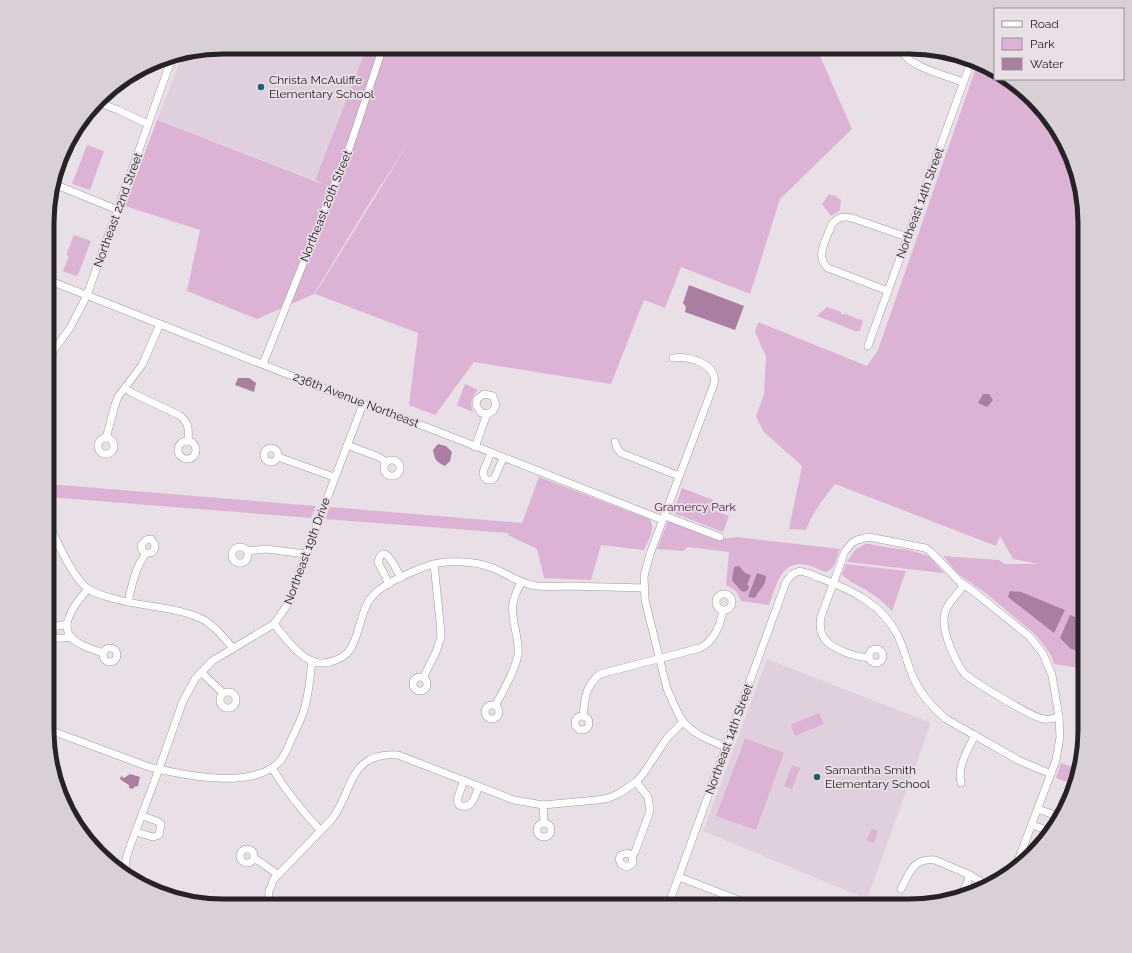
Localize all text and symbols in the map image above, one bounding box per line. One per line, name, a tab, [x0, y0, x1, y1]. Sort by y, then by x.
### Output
legend	[994, 8, 1124, 80]
text: Road	[1030, 17, 1059, 31]
text: Park	[1030, 37, 1055, 51]
text: Water	[1030, 57, 1064, 71]
place label: Christa McAuliffe Elementary School	[269, 73, 375, 101]
marker: Christa McAuliffe Elementary School	[256, 82, 266, 92]
street label: Northeast 14th Street	[893, 146, 947, 260]
street label: Northeast 20th Street	[297, 148, 355, 264]
street label: Northeast 22nd Street	[91, 151, 145, 269]
street label: 236th Avenue Northeast	[291, 370, 421, 430]
street label: Northeast 19th Drive	[281, 496, 333, 606]
park label: Gramercy Park	[654, 500, 736, 514]
street label: Northeast 14th Street	[702, 682, 756, 796]
place label: Samantha Smith Elementary School	[825, 763, 931, 791]
marker: Samantha Smith Elementary School	[812, 772, 822, 782]

